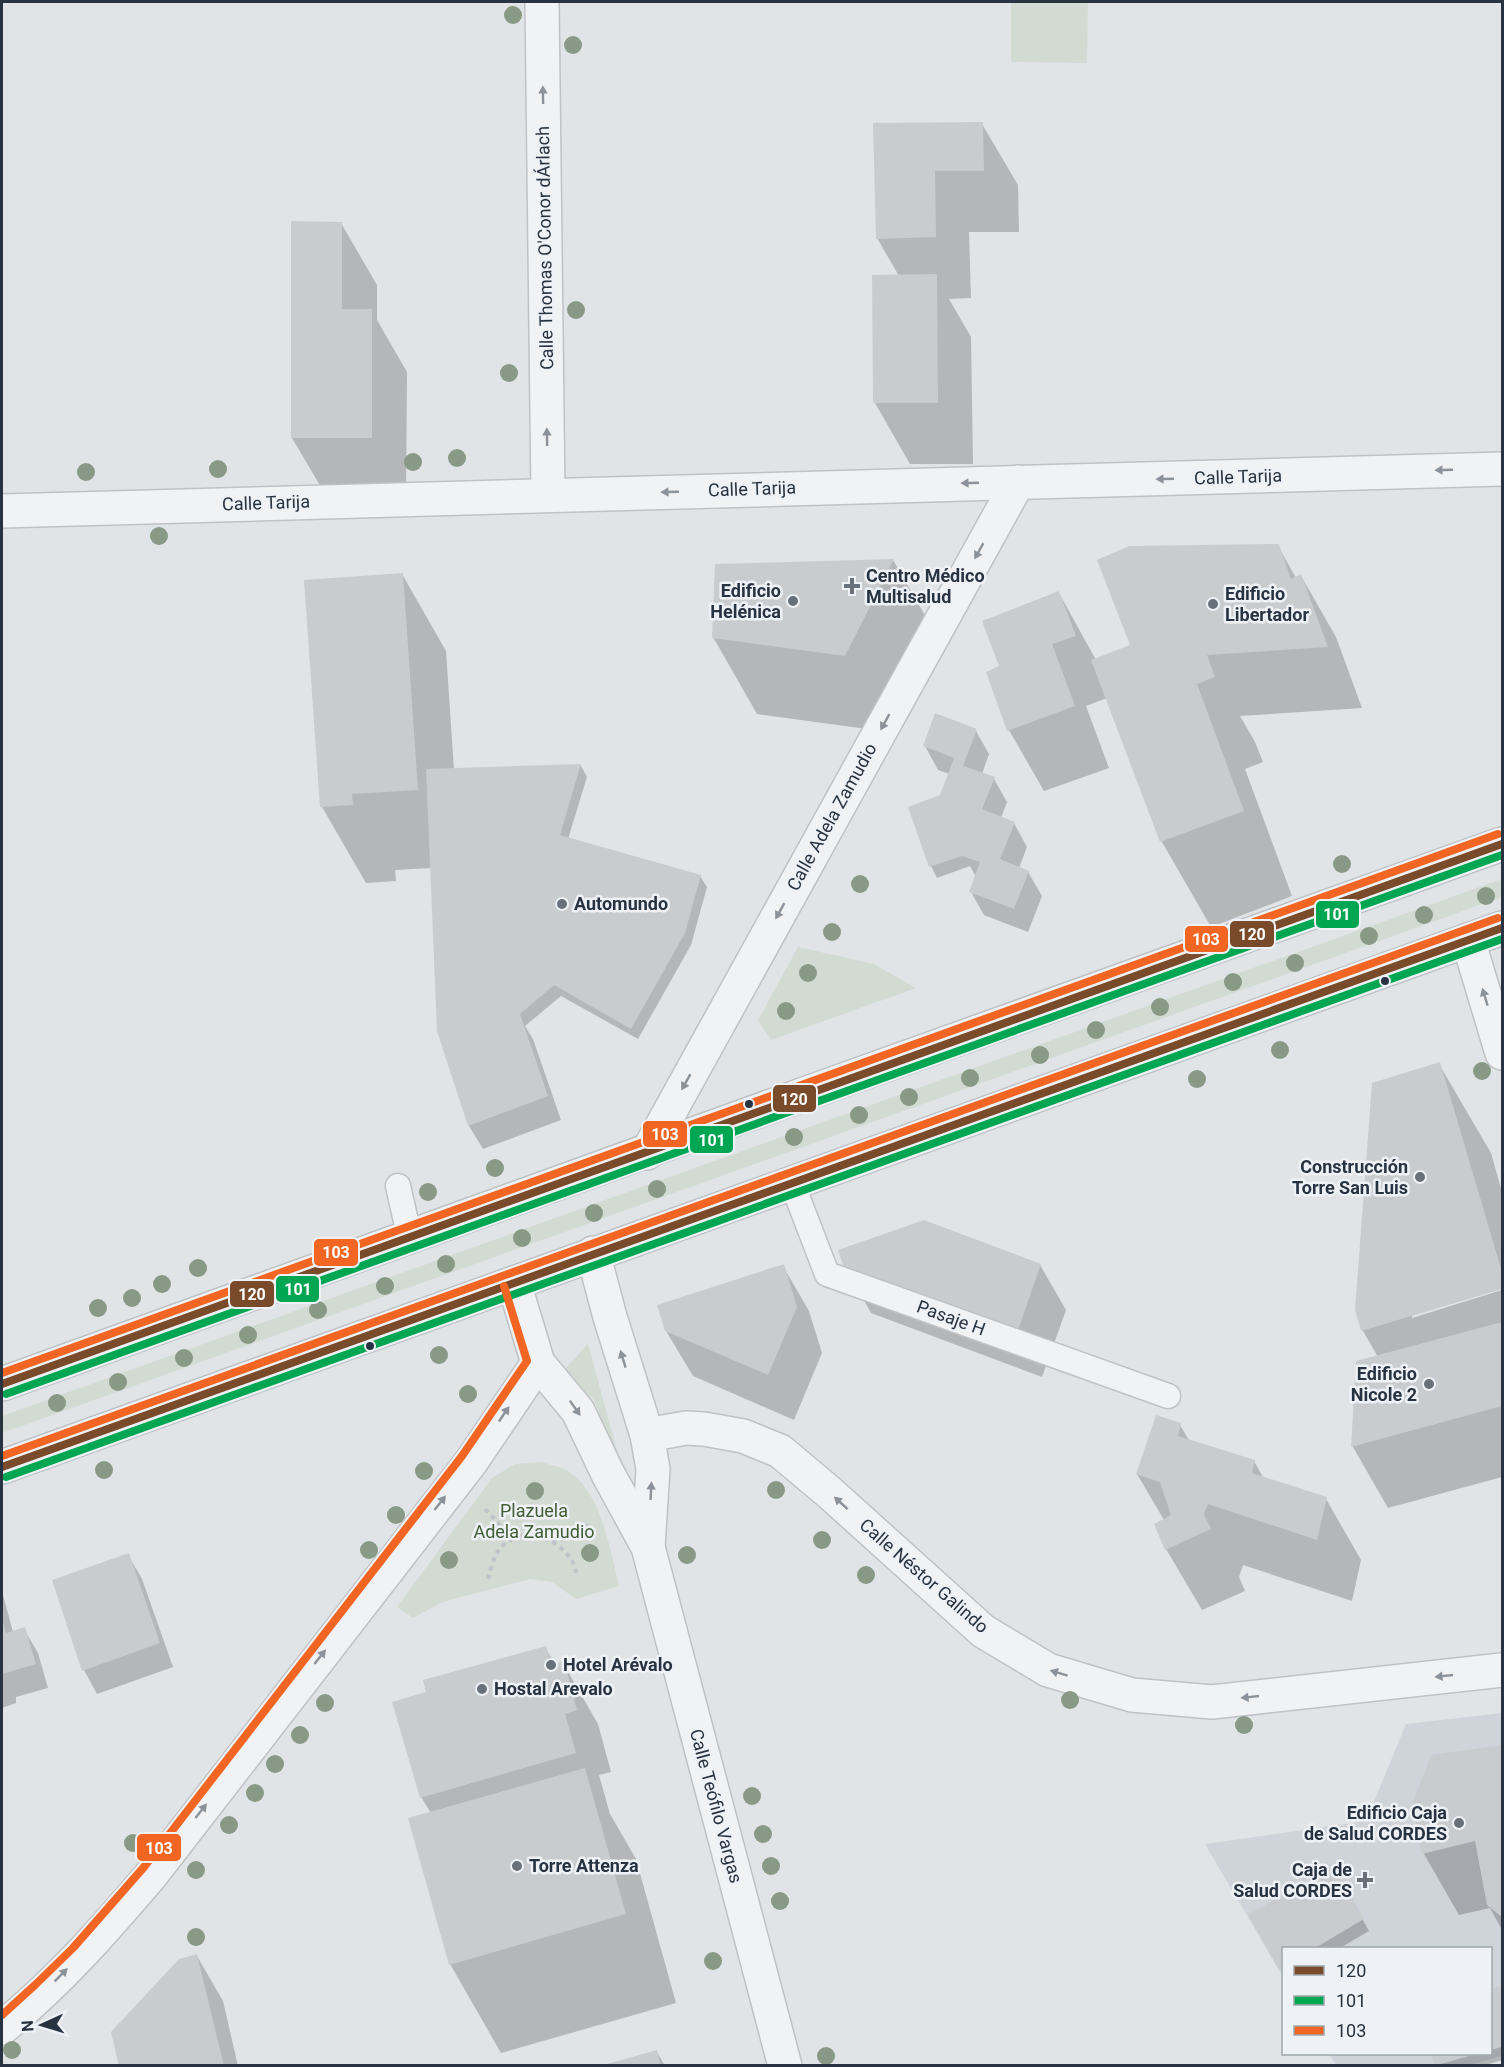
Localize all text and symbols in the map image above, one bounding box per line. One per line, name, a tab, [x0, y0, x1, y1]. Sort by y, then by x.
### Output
one-way arrow	[538, 85, 548, 104]
street label: Calle Thomas O'Conor dÁrlach	[532, 126, 557, 370]
one-way arrow	[542, 427, 552, 446]
street label: Calle Tarija	[1194, 464, 1282, 489]
one-way arrow	[1435, 466, 1454, 475]
one-way arrow	[1156, 474, 1175, 484]
street label: Calle Tarija	[708, 476, 796, 501]
one-way arrow	[961, 478, 980, 488]
one-way arrow	[661, 487, 680, 496]
street label: Calle Tarija	[222, 490, 310, 515]
one-way arrow	[974, 543, 984, 560]
place label: Centro Médico Multisalud	[866, 565, 985, 607]
marker: Centro Médico Multisalud	[843, 577, 861, 595]
place label: Edificio Helénica	[710, 580, 781, 622]
place label: Edificio Libertador	[1225, 583, 1309, 625]
marker: Edificio Helénica	[786, 594, 800, 608]
marker: Edificio Libertador	[1206, 597, 1220, 611]
one-way arrow	[880, 714, 890, 731]
street label: Calle Adela Zamudio	[782, 739, 881, 894]
place label: Automundo	[574, 893, 668, 914]
marker: Automundo	[555, 897, 569, 911]
line badge: 101	[1315, 900, 1360, 929]
one-way arrow	[775, 903, 785, 920]
text: 101	[1323, 905, 1351, 924]
line badge: 120	[1229, 920, 1275, 948]
line badge: 103	[1184, 925, 1229, 953]
text: 120	[1238, 925, 1266, 944]
text: 103	[1192, 930, 1220, 949]
unlabelled marker	[1379, 975, 1391, 987]
one-way arrow	[1480, 988, 1489, 1006]
one-way arrow	[681, 1073, 691, 1090]
line badge: 120	[772, 1084, 817, 1113]
text: 120	[780, 1090, 808, 1109]
unlabelled marker	[743, 1098, 755, 1110]
line badge: 103	[642, 1120, 688, 1148]
text: 103	[651, 1125, 679, 1144]
line badge: 101	[689, 1125, 734, 1154]
text: 101	[698, 1131, 726, 1150]
place label: Construcción Torre San Luis	[1292, 1156, 1408, 1198]
marker: Construcción Torre San Luis	[1413, 1170, 1427, 1184]
line badge: 103	[313, 1238, 359, 1267]
text: 103	[322, 1243, 350, 1262]
line badge: 101	[275, 1275, 320, 1303]
line badge: 120	[229, 1280, 275, 1308]
text: 101	[284, 1280, 312, 1299]
text: 120	[238, 1285, 266, 1304]
street label: Pasaje H	[914, 1295, 988, 1340]
unlabelled marker	[364, 1340, 376, 1352]
one-way arrow	[618, 1350, 627, 1368]
place label: Edificio Nicole 2	[1351, 1363, 1417, 1405]
marker: Edificio Nicole 2	[1422, 1377, 1436, 1391]
one-way arrow	[569, 1400, 581, 1416]
one-way arrow	[498, 1406, 510, 1422]
one-way arrow	[647, 1481, 656, 1500]
one-way arrow	[433, 1495, 445, 1510]
one-way arrow	[833, 1496, 848, 1510]
park label: Plazuela Adela Zamudio	[473, 1500, 595, 1542]
street label: Calle Néstor Galindo	[856, 1514, 993, 1637]
one-way arrow	[314, 1649, 327, 1665]
place label: Hotel Arévalo	[563, 1654, 673, 1675]
marker: Hotel Arévalo	[544, 1658, 558, 1672]
one-way arrow	[1050, 1668, 1068, 1677]
one-way arrow	[1435, 1671, 1454, 1681]
place label: Hostal Arevalo	[494, 1678, 613, 1699]
marker: Hostal Arevalo	[475, 1682, 489, 1696]
one-way arrow	[1241, 1693, 1260, 1702]
street label: Calle Teófilo Vargas	[686, 1727, 747, 1885]
place label: Edificio Caja de Salud CORDES	[1304, 1802, 1447, 1844]
one-way arrow	[194, 1803, 207, 1819]
marker: Edificio Caja de Salud CORDES	[1452, 1816, 1466, 1830]
line badge: 103	[136, 1833, 182, 1862]
text: 103	[145, 1839, 173, 1858]
place label: Torre Attenza	[529, 1855, 639, 1876]
marker: Torre Attenza	[510, 1859, 524, 1873]
place label: Caja de Salud CORDES	[1233, 1859, 1352, 1901]
marker: Caja de Salud CORDES	[1356, 1871, 1374, 1889]
legend	[1282, 1947, 1492, 2055]
text: 120	[1336, 1960, 1366, 1981]
one-way arrow	[53, 1968, 68, 1982]
text: 101	[1336, 1990, 1366, 2011]
north arrow	[12, 1995, 72, 2055]
text: N	[18, 2020, 37, 2032]
text: 103	[1336, 2020, 1366, 2041]

